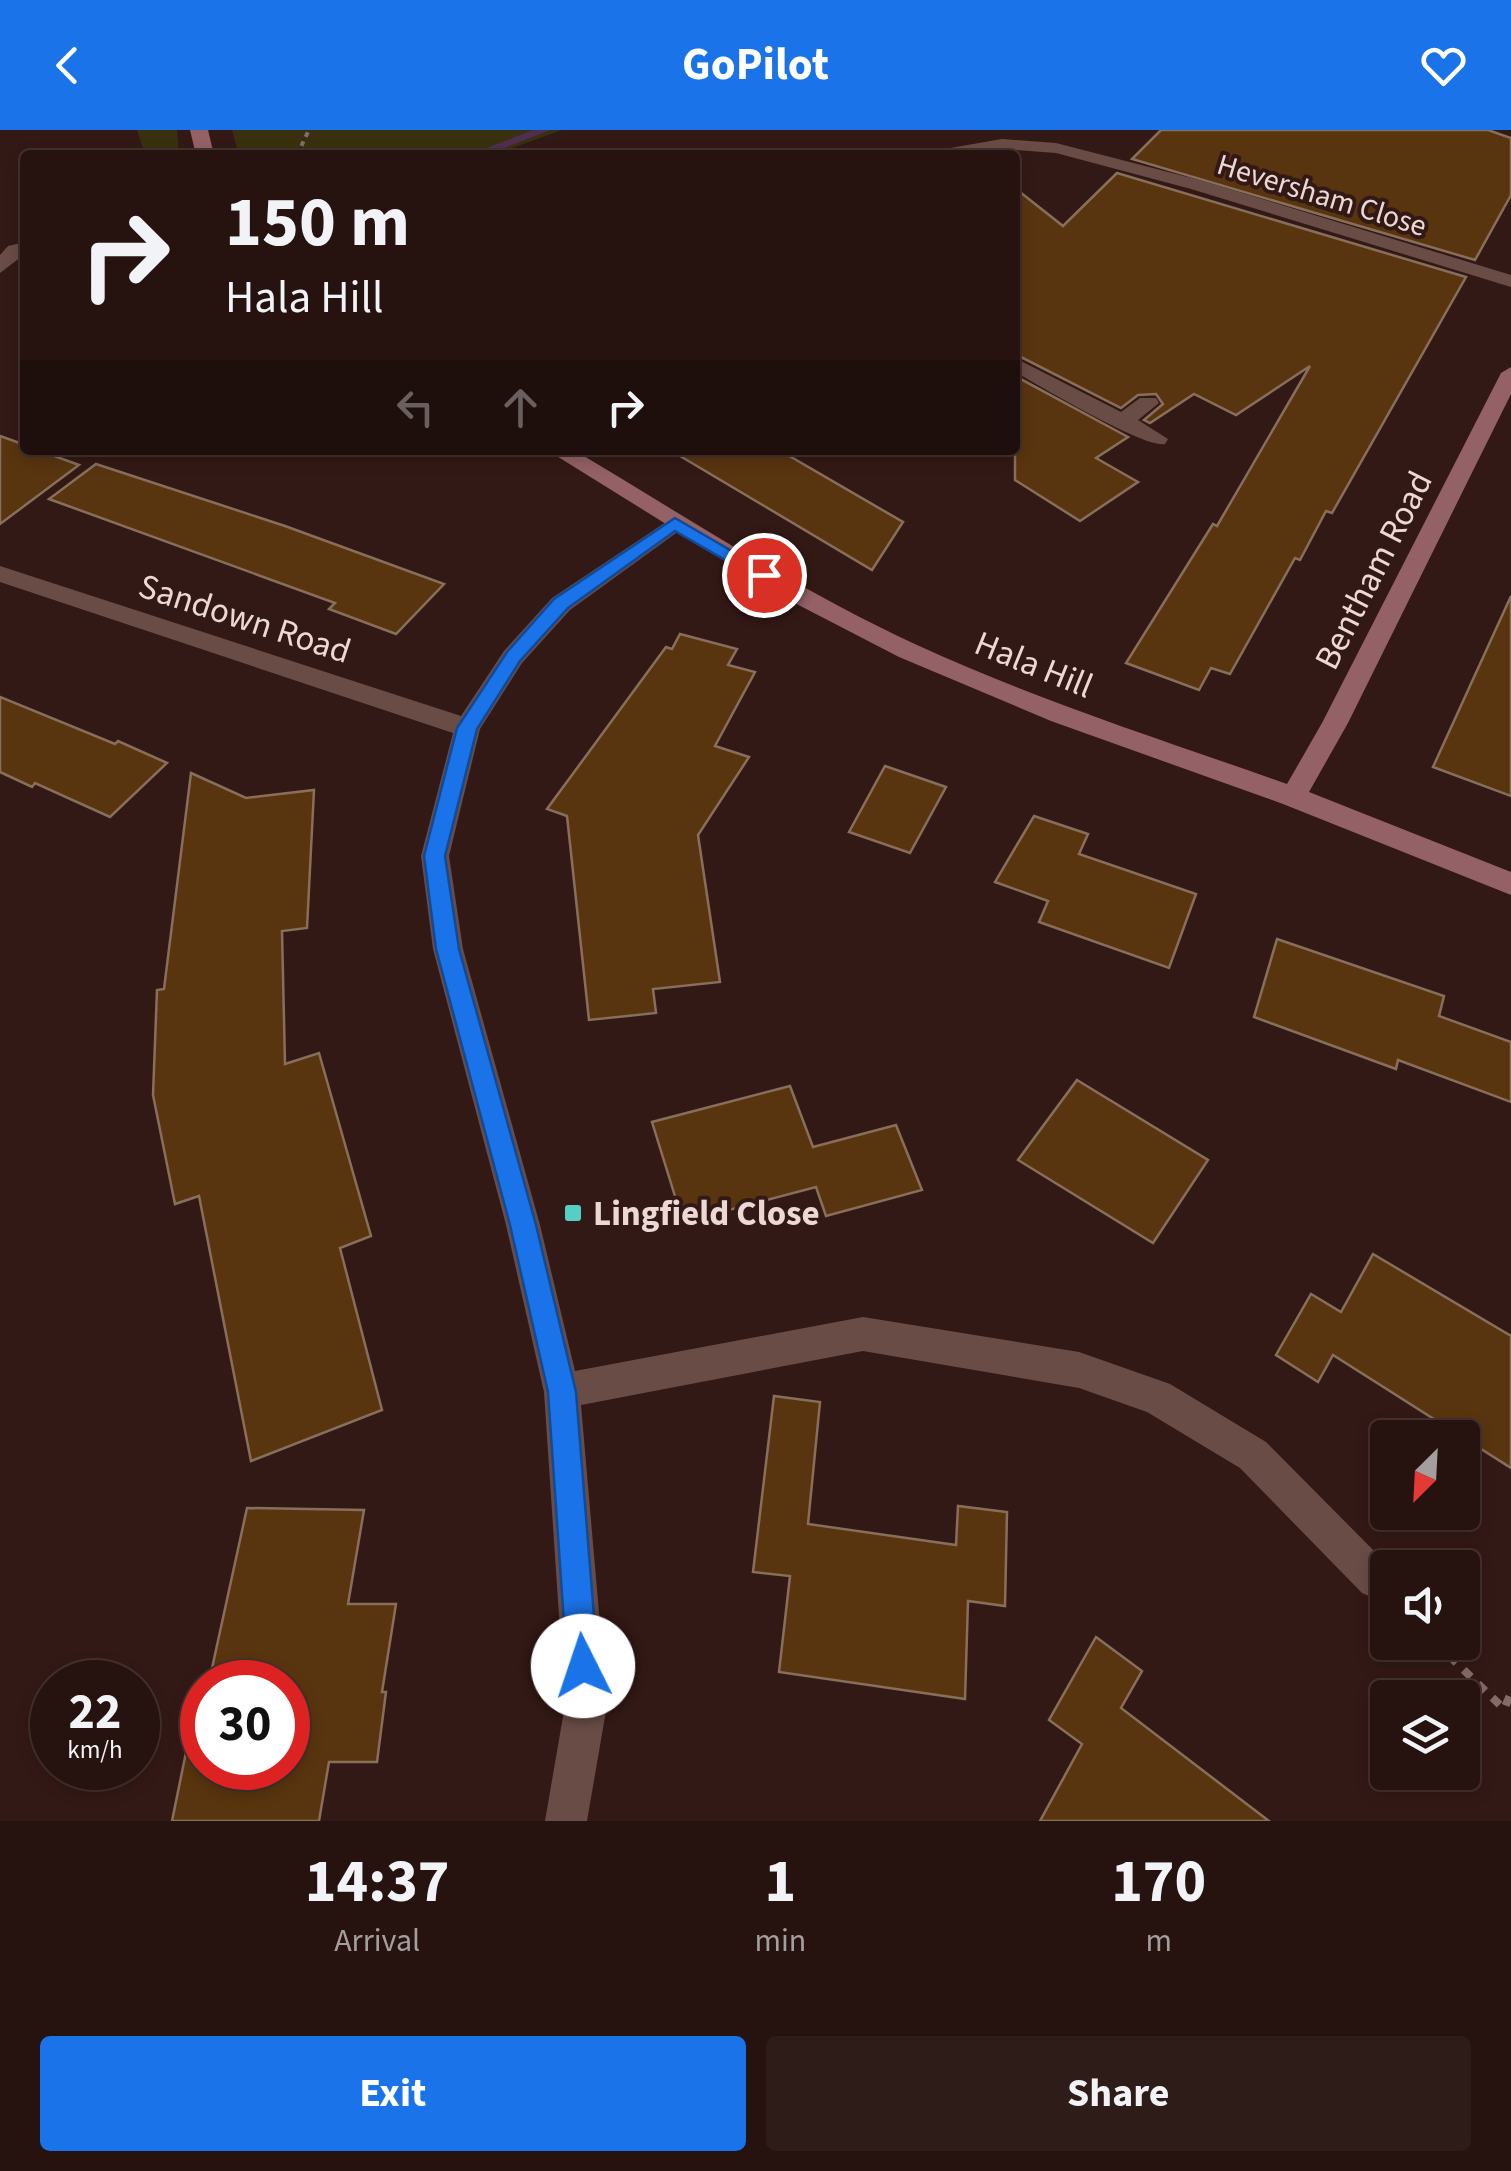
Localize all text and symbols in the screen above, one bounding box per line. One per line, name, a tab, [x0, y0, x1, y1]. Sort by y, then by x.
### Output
text: GoPilot	[682, 33, 829, 97]
icon: back	[40, 38, 95, 93]
icon: heart	[1416, 38, 1471, 93]
street label: Heversham Close	[1212, 143, 1432, 248]
text: 150 m	[225, 173, 410, 273]
icon: right	[60, 190, 190, 320]
text: Hala Hill	[225, 266, 384, 330]
icon: left	[388, 380, 443, 435]
icon: ahead	[493, 380, 548, 435]
icon: right	[598, 380, 653, 435]
street label: Bentham Road	[1302, 463, 1445, 678]
pin	[722, 533, 807, 618]
icon: arrive	[737, 548, 792, 603]
street label: Sandown Road	[132, 561, 357, 677]
street label: Hala Hill	[967, 619, 1100, 711]
place label: Lingfield Close	[593, 1189, 820, 1239]
marker: Lingfield Close	[562, 1202, 584, 1224]
north arrow	[1370, 1420, 1480, 1530]
map controls	[1370, 1420, 1480, 1790]
button: sound	[1370, 1550, 1480, 1660]
position arrow	[531, 1614, 635, 1718]
speed limit sign: 30	[180, 1660, 310, 1790]
text: 22	[69, 1677, 121, 1748]
button: layers	[1370, 1680, 1480, 1790]
text: km/h	[67, 1732, 123, 1768]
text: 14:37	[305, 1840, 450, 1925]
text: 1	[765, 1840, 796, 1925]
text: 170	[1111, 1840, 1206, 1925]
text: Arrival	[334, 1918, 420, 1964]
text: min	[754, 1918, 806, 1964]
text: m	[1145, 1918, 1172, 1964]
button: Exit	[40, 2036, 746, 2151]
button: Share	[766, 2036, 1471, 2151]

